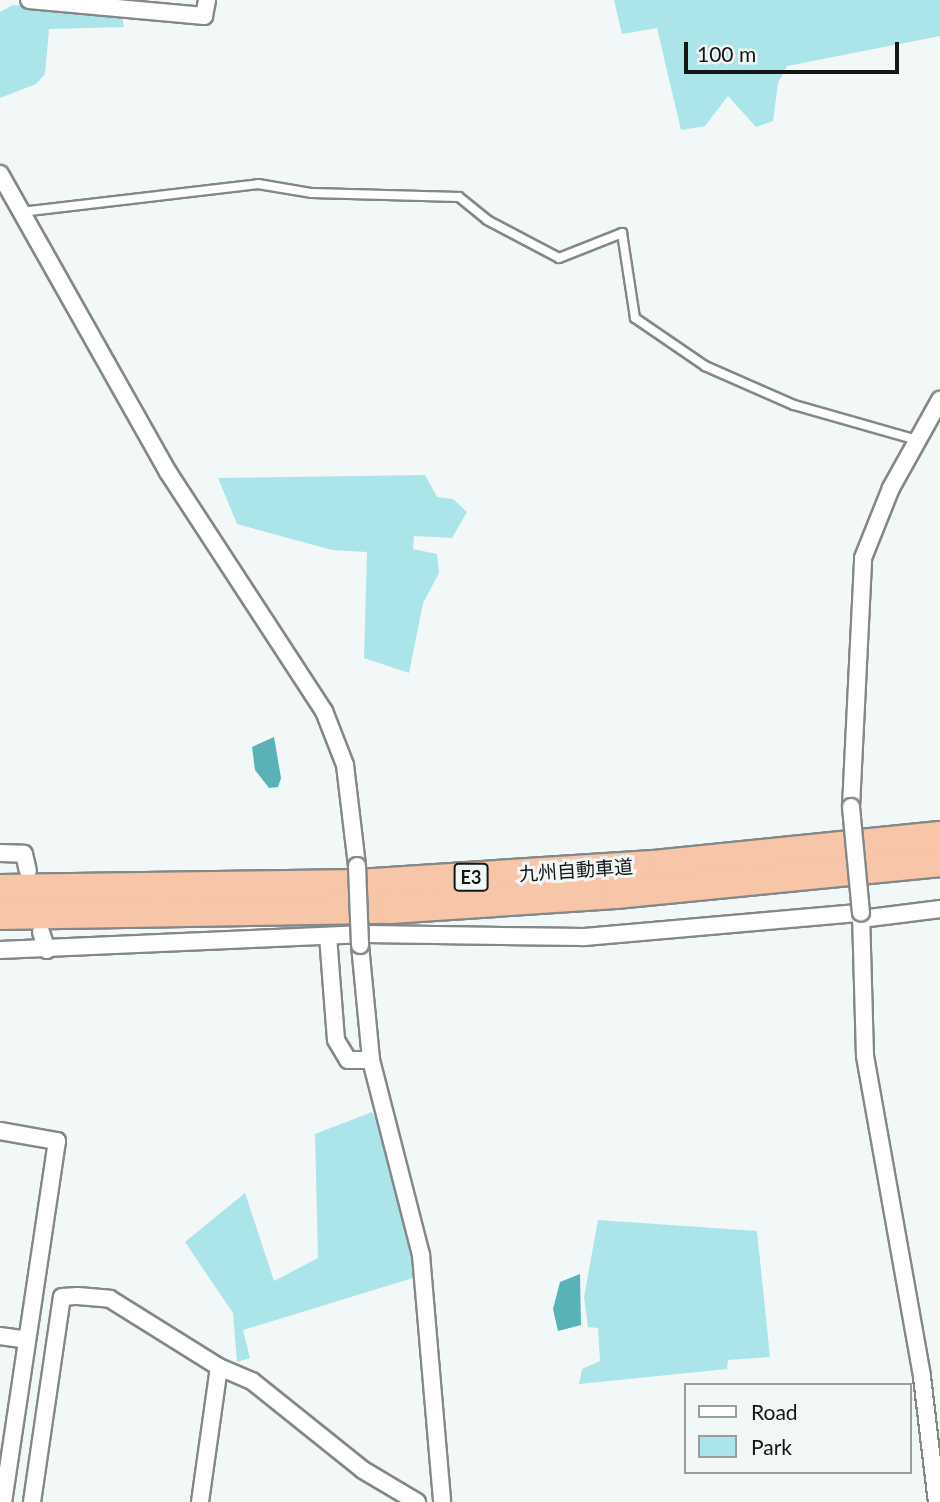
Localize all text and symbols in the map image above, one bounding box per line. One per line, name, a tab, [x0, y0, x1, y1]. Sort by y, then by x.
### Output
scale bar	[688, 28, 903, 72]
text: 100 m	[697, 41, 756, 66]
street label: 九州自動車道	[518, 855, 634, 885]
road number: E3	[454, 862, 489, 892]
legend	[684, 1383, 912, 1474]
text: Road	[751, 1399, 798, 1424]
text: Park	[751, 1434, 792, 1459]

